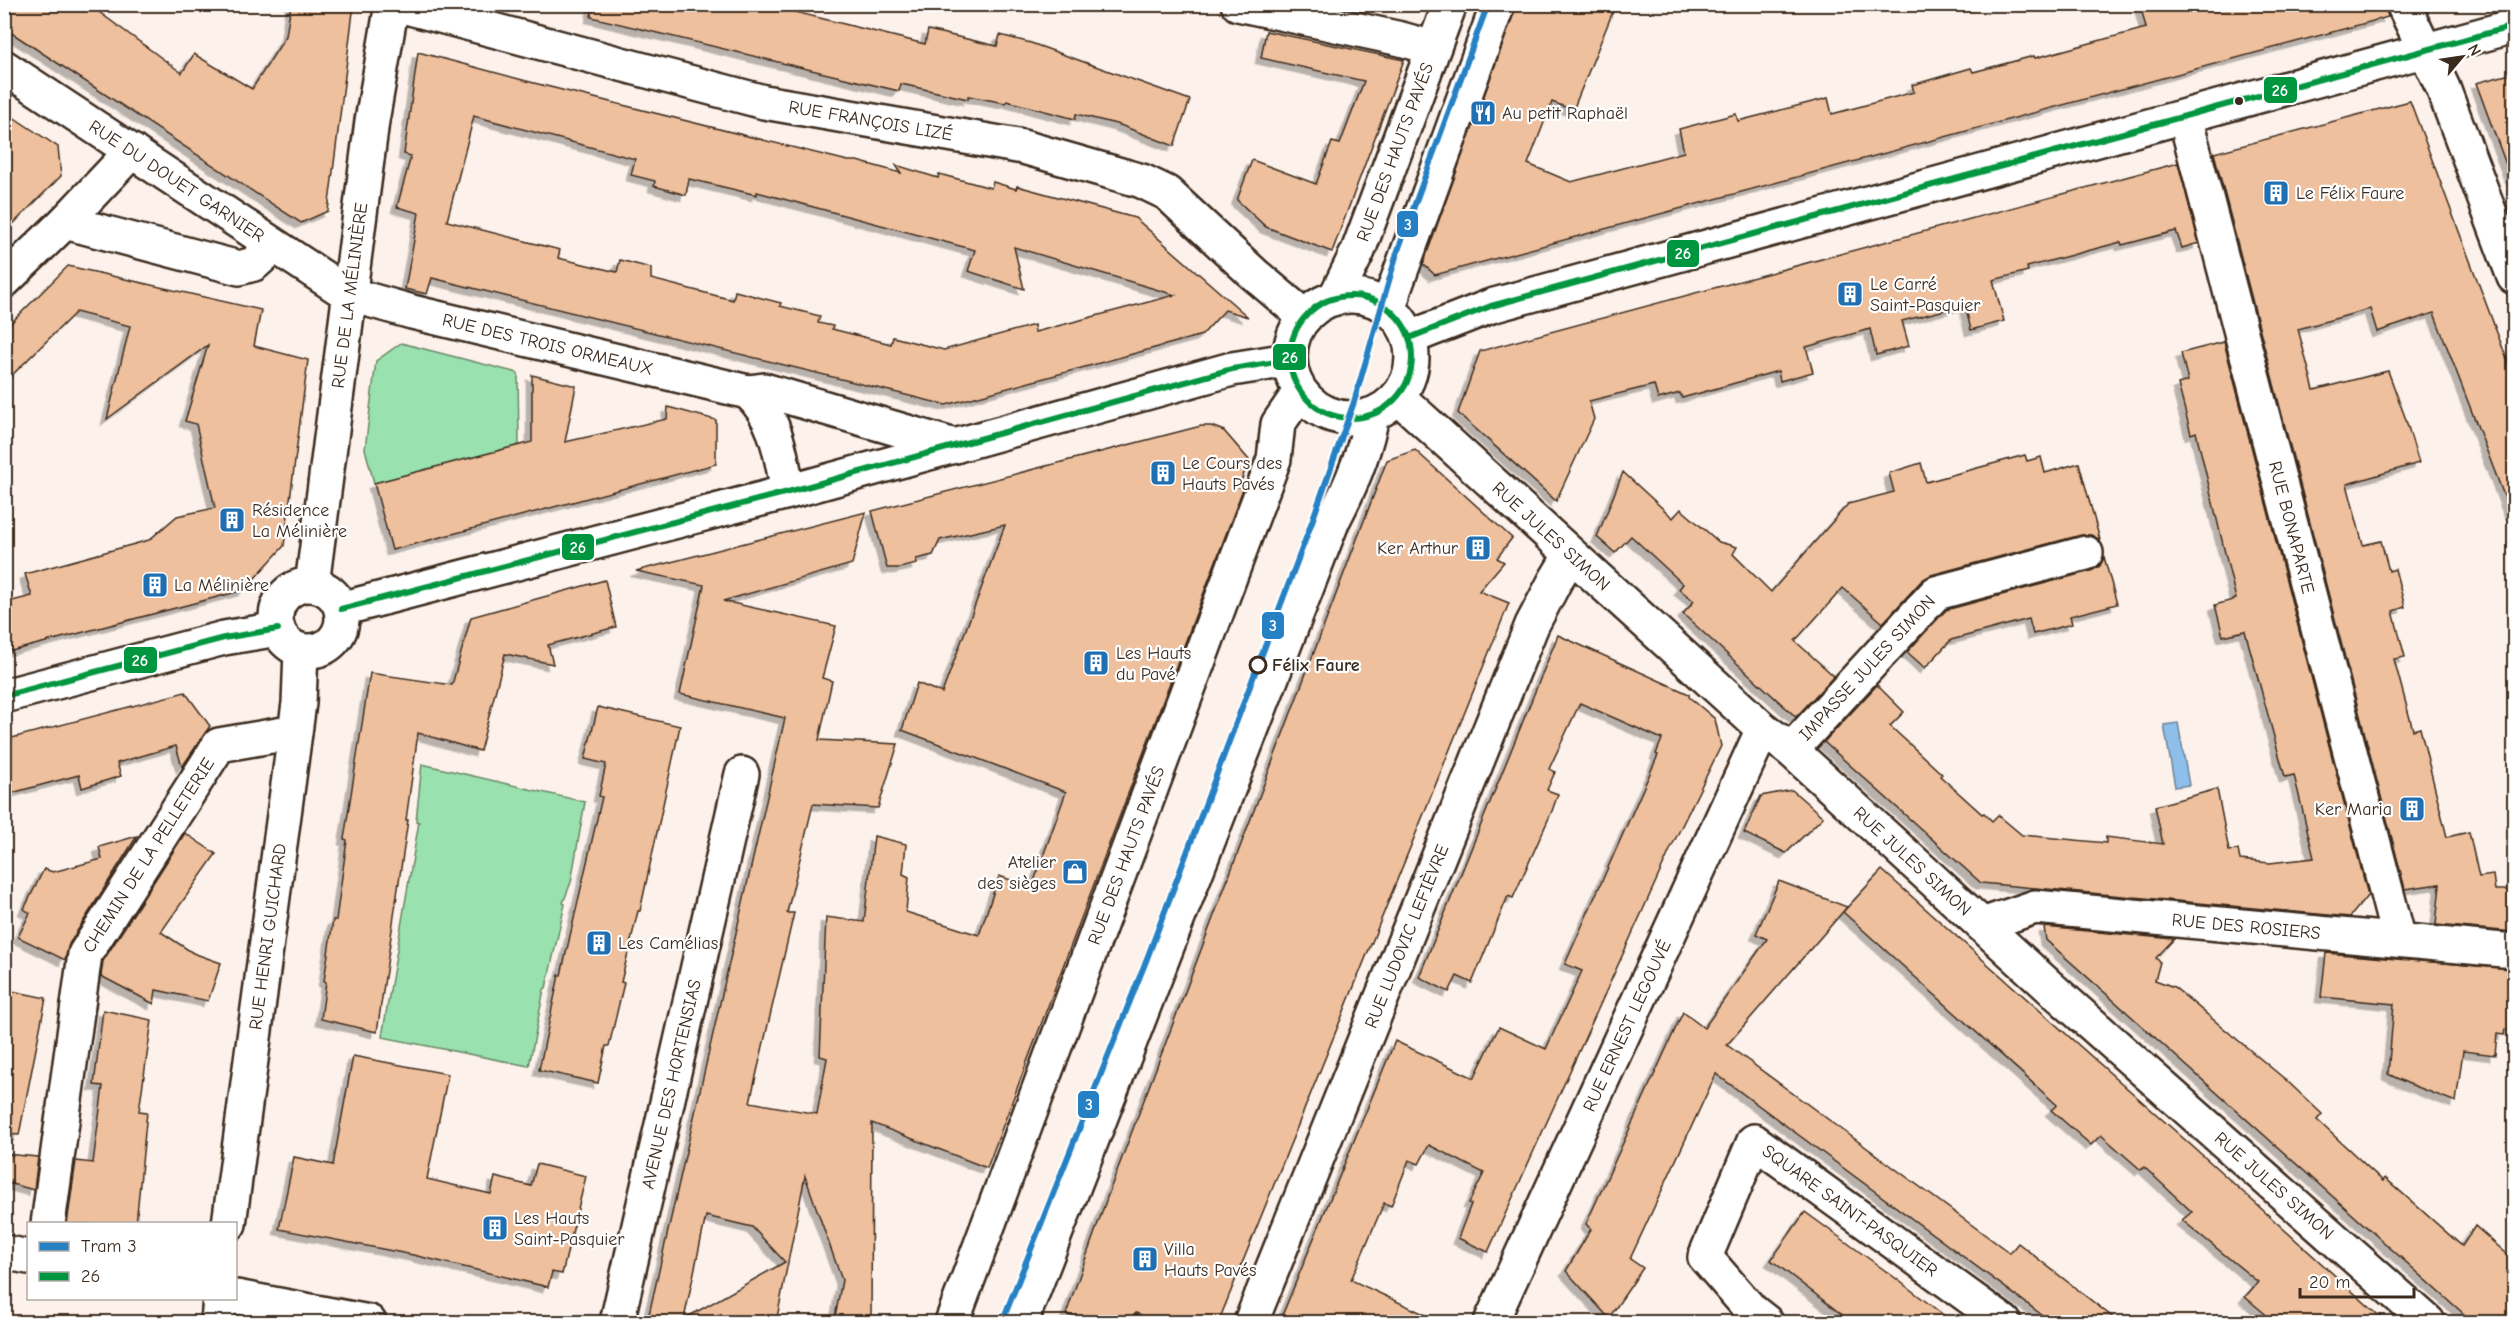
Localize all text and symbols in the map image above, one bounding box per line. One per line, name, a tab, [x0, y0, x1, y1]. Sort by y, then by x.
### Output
north arrow	[2432, 27, 2492, 87]
text: N	[2464, 41, 2485, 59]
street label: RUE DES HAUTS PAVÉS	[1353, 60, 1438, 244]
line badge: 26	[2263, 76, 2298, 104]
text: 26	[2272, 82, 2288, 100]
unlabelled marker	[2233, 95, 2245, 107]
street label: RUE FRANÇOIS LIZÉ	[787, 96, 954, 146]
restaurant icon: Au petit Raphaël	[1468, 98, 1498, 128]
place label: Au petit Raphaël	[1502, 103, 1628, 124]
street label: RUE DU DOUET GARNIER	[85, 116, 269, 247]
building icon: Le Félix Faure	[2261, 178, 2291, 208]
place label: Le Félix Faure	[2296, 183, 2404, 204]
street label: RUE DE LA MÉLINIÈRE	[328, 201, 372, 390]
line badge: 3	[1396, 210, 1419, 238]
text: 3	[1404, 216, 1412, 234]
line badge: 26	[1666, 239, 1700, 268]
text: 26	[1675, 245, 1691, 263]
place label: Le Carré Saint-Pasquier	[1870, 274, 1981, 316]
building icon: Le Carré Saint-Pasquier	[1835, 279, 1865, 309]
street label: RUE DES TROIS ORMEAUX	[440, 310, 655, 380]
line badge: 26	[1272, 343, 1307, 371]
text: 26	[1282, 349, 1298, 367]
place label: Le Cours des Hauts Pavés	[1182, 453, 1282, 495]
building icon: Le Cours des Hauts Pavés	[1148, 458, 1178, 488]
street label: RUE BONAPARTE	[2264, 459, 2319, 596]
street label: RUE JULES SIMON	[1488, 478, 1614, 596]
place label: Résidence La Mélinière	[252, 500, 347, 542]
building icon: Résidence La Mélinière	[217, 505, 247, 535]
line badge: 26	[561, 533, 595, 561]
building icon: Ker Arthur	[1463, 533, 1493, 563]
place label: Ker Arthur	[1377, 538, 1459, 559]
text: 26	[570, 539, 586, 557]
building icon: La Mélinière	[140, 570, 170, 600]
place label: La Mélinière	[174, 575, 269, 596]
street label: IMPASSE JULES SIMON	[1795, 591, 1940, 745]
line badge: 3	[1261, 611, 1285, 640]
text: 3	[1269, 617, 1277, 635]
place label: Les Hauts du Pavé	[1116, 643, 1191, 685]
line badge: 26	[123, 646, 158, 674]
building icon: Les Hauts du Pavé	[1081, 648, 1111, 678]
text: 26	[132, 652, 148, 670]
place label: Félix Faure	[1272, 655, 1360, 676]
marker: Félix Faure	[1249, 656, 1267, 674]
street label: CHEMIN DE LA PELLETERIE	[79, 754, 219, 957]
street label: RUE DES HAUTS PAVÉS	[1084, 763, 1169, 948]
building icon: Ker Maria	[2397, 794, 2427, 824]
place label: Ker Maria	[2315, 799, 2392, 820]
street label: RUE JULES SIMON	[1849, 802, 1975, 921]
street label: RUE LUDOVIC LEFIÈVRE	[1361, 841, 1453, 1031]
street label: RUE HENRI GUICHARD	[245, 842, 291, 1031]
place label: Atelier des sièges	[977, 852, 1057, 894]
shop icon: Atelier des sièges	[1060, 857, 1090, 887]
street label: RUE DES ROSIERS	[2171, 910, 2321, 944]
building icon: Les Camélias	[584, 928, 614, 958]
place label: Les Camélias	[618, 933, 718, 954]
street label: RUE ERNEST LEGOUVÉ	[1579, 936, 1676, 1115]
street label: AVENUE DES HORTENSIAS	[638, 977, 706, 1191]
line badge: 3	[1077, 1090, 1100, 1119]
text: 3	[1085, 1096, 1093, 1114]
street label: RUE JULES SIMON	[2210, 1128, 2338, 1244]
street label: SQUARE SAINT-PASQUIER	[1758, 1141, 1942, 1282]
place label: Les Hauts Saint-Pasquier	[514, 1208, 625, 1250]
building icon: Les Hauts Saint-Pasquier	[480, 1213, 510, 1243]
legend	[27, 1222, 237, 1300]
text: Tram 3	[81, 1236, 137, 1257]
place label: Villa Hauts Pavés	[1164, 1239, 1256, 1281]
building icon: Villa Hauts Pavés	[1130, 1244, 1160, 1274]
scale bar	[2300, 1261, 2414, 1299]
text: 26	[81, 1266, 100, 1287]
text: 20 m	[2309, 1272, 2350, 1293]

